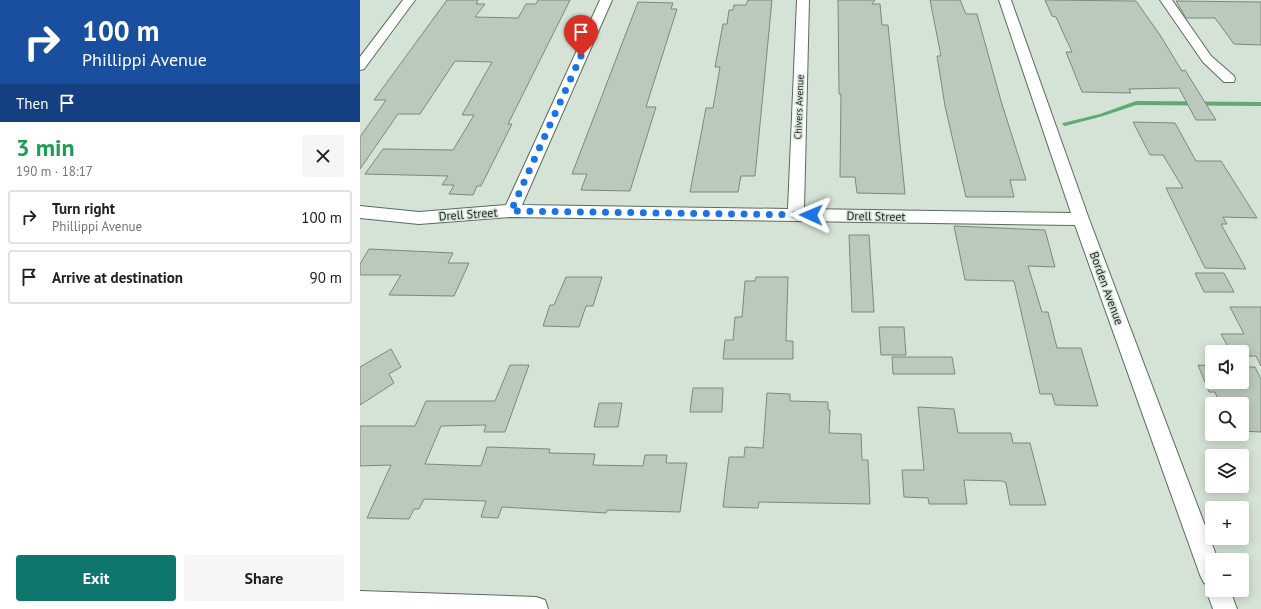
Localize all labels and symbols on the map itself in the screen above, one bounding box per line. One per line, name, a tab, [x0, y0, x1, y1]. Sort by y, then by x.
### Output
pin	[564, 15, 598, 56]
street label: Chivers Avenue	[791, 74, 807, 140]
position arrow	[790, 194, 832, 236]
street label: Drell Street	[438, 204, 498, 224]
street label: Drell Street	[846, 208, 906, 224]
street label: Borden Avenue	[1087, 249, 1127, 327]

